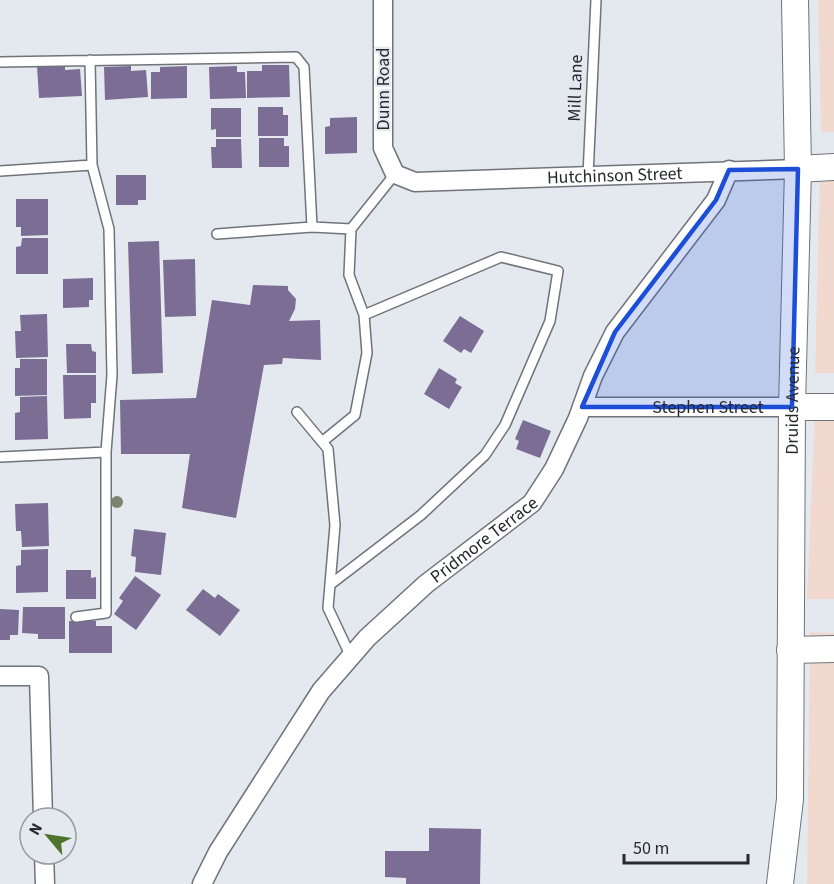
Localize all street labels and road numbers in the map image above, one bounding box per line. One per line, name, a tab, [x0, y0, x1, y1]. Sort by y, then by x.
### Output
street label: Dunn Road	[371, 48, 396, 130]
street label: Mill Lane	[562, 54, 589, 122]
street label: Hutchinson Street	[547, 161, 683, 191]
street label: Druids Avenue	[780, 346, 807, 455]
street label: Stephen Street	[652, 395, 764, 420]
street label: Pridmore Terrace	[425, 491, 543, 589]

